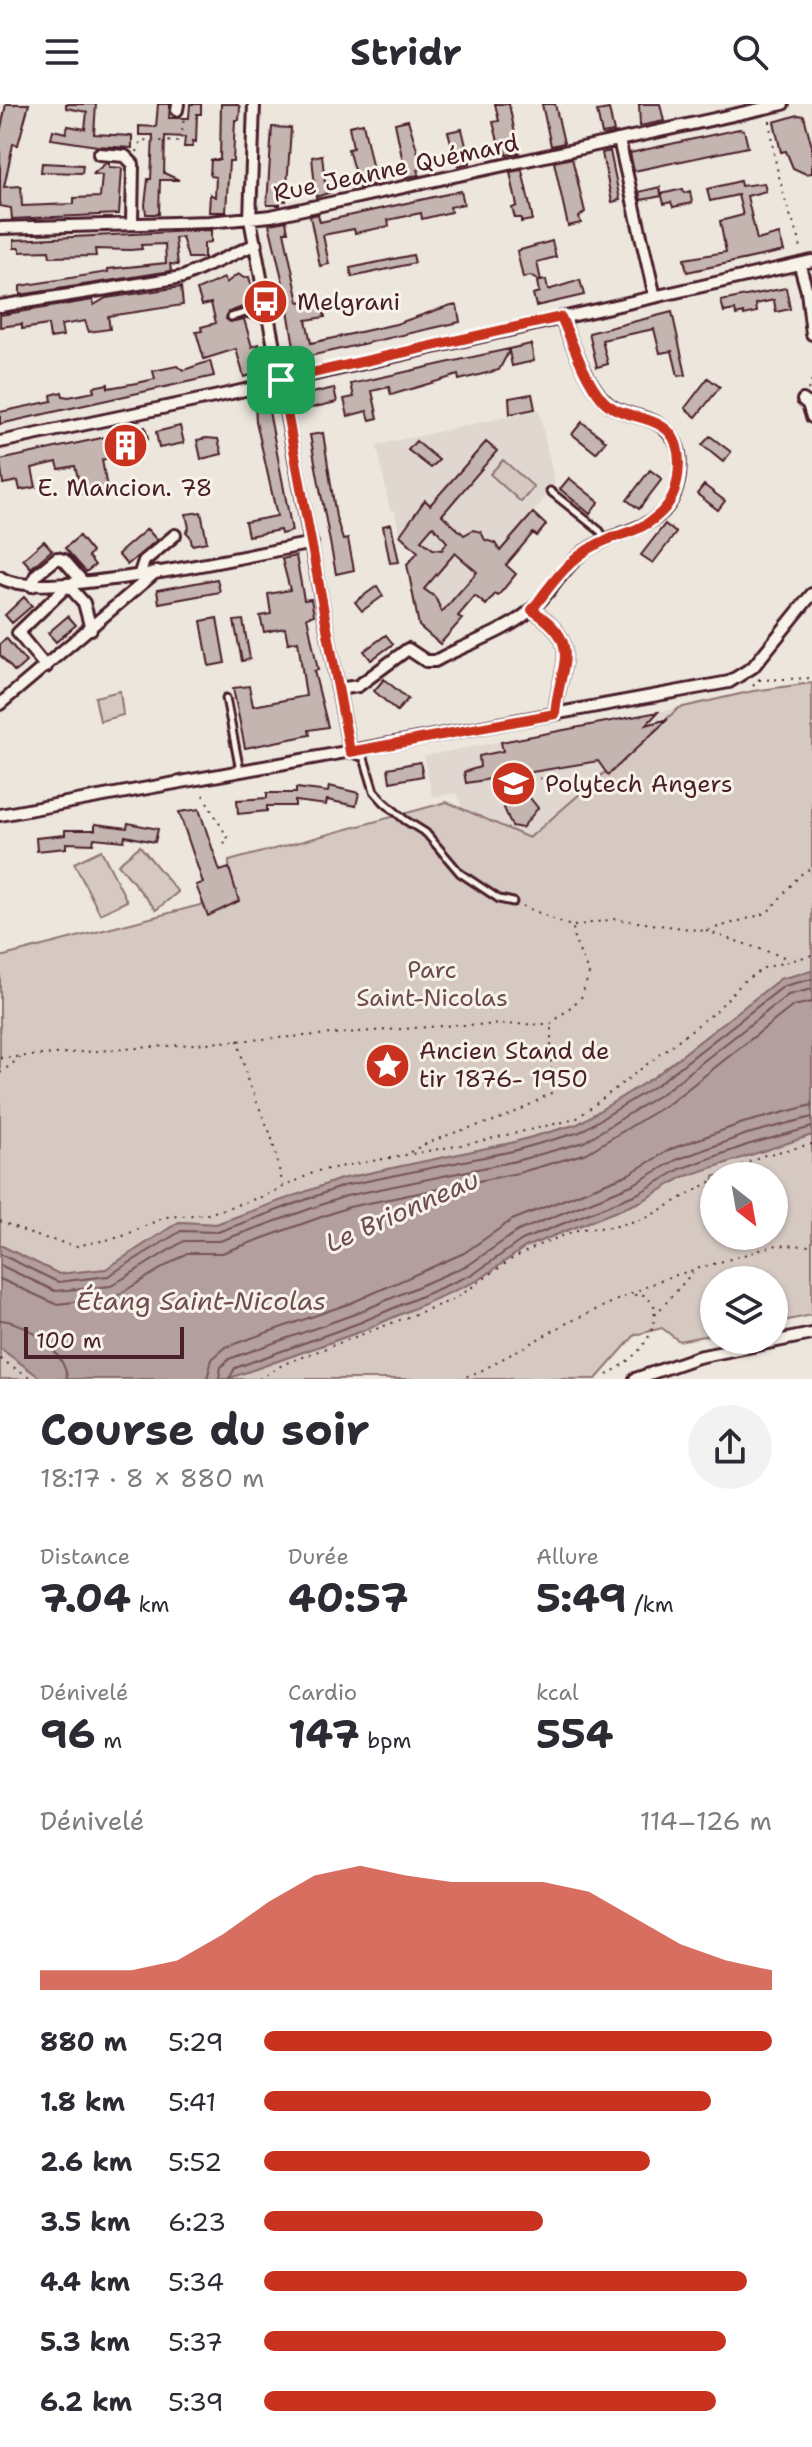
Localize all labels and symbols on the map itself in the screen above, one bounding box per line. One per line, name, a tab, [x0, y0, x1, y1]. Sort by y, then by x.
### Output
street label: Rue Jeanne Quémard	[270, 126, 522, 210]
bus stop icon: Melgrani	[242, 278, 290, 326]
place label: Melgrani	[297, 286, 400, 318]
pin	[247, 346, 315, 414]
building icon: E. Mancion. 78	[101, 422, 149, 470]
place label: E. Mancion. 78	[37, 472, 213, 504]
school or university icon: Polytech Angers	[490, 760, 538, 808]
place label: Polytech Angers	[545, 768, 733, 800]
park label: Parc Saint-Nicolas	[356, 954, 508, 1014]
place label: Ancien Stand de tir 1876- 1950	[419, 1035, 610, 1095]
place icon: Ancien Stand de tir 1876- 1950	[364, 1041, 412, 1089]
water label: Le Brionneau	[320, 1161, 484, 1260]
north arrow	[700, 1162, 788, 1250]
water label: Étang Saint-Nicolas	[76, 1283, 326, 1318]
scale bar	[24, 1323, 184, 1359]

